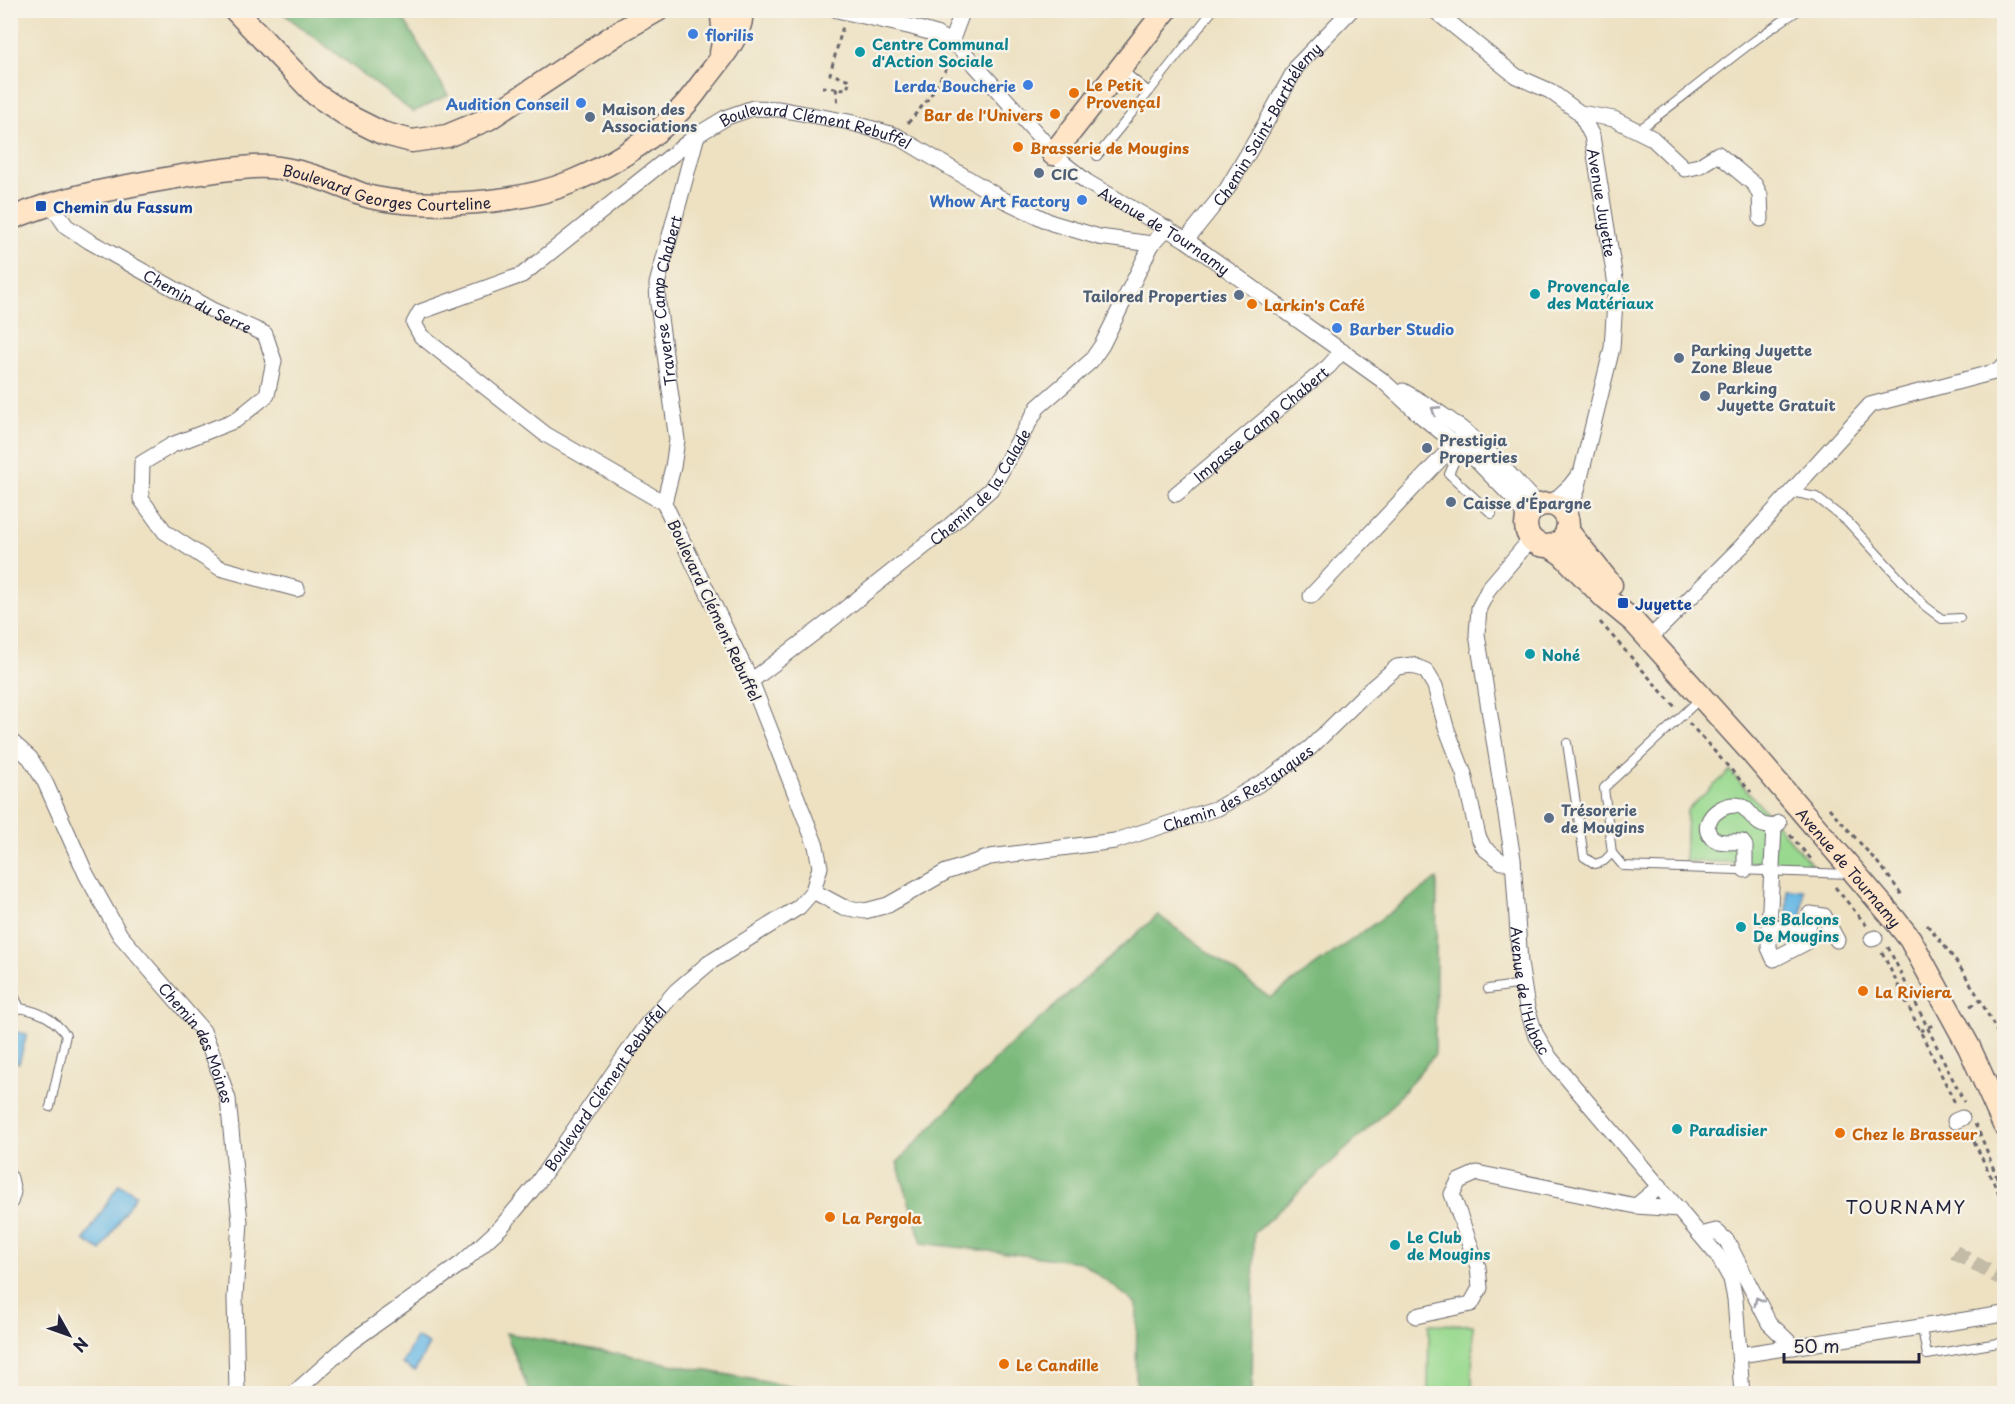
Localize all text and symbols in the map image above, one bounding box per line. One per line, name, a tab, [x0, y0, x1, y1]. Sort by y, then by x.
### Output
place label: florilis	[705, 23, 754, 46]
marker: florilis	[686, 27, 700, 41]
place label: Centre Communal d'Action Sociale	[872, 32, 1009, 72]
street label: Chemin Saint-Barthélemy	[1206, 36, 1326, 211]
marker: Centre Communal d'Action Sociale	[853, 45, 867, 59]
place label: Le Petit Provençal	[1086, 73, 1161, 113]
place label: Lerda Boucherie	[894, 74, 1016, 97]
marker: Lerda Boucherie	[1021, 78, 1035, 92]
marker: Le Petit Provençal	[1067, 86, 1081, 100]
place label: Audition Conseil	[446, 92, 569, 115]
marker: Audition Conseil	[574, 96, 588, 110]
street label: Boulevard Clément Rebuffel	[714, 96, 916, 154]
place label: Maison des Associations	[602, 97, 697, 137]
place label: Bar de l'Univers	[923, 103, 1043, 126]
marker: Bar de l'Univers	[1048, 107, 1062, 121]
marker: Maison des Associations	[583, 110, 597, 124]
place label: Brasserie de Mougins	[1030, 136, 1189, 159]
marker: Brasserie de Mougins	[1011, 140, 1025, 154]
street label: Avenue Juyette	[1583, 146, 1623, 259]
street label: Boulevard Georges Courteline	[281, 157, 492, 215]
place label: CIC	[1051, 162, 1078, 185]
marker: CIC	[1032, 166, 1046, 180]
street label: Avenue de Tournamy	[1095, 180, 1235, 280]
place label: Whow Art Factory	[929, 189, 1070, 212]
marker: Whow Art Factory	[1075, 193, 1089, 207]
place label: Chemin du Fassum	[53, 195, 193, 218]
marker: Chemin du Fassum	[34, 199, 48, 213]
street label: Traverse Camp Chabert	[645, 212, 687, 387]
street label: Chemin du Serre	[140, 263, 255, 338]
place label: Provençale des Matériaux	[1547, 274, 1654, 314]
place label: Tailored Properties	[1083, 284, 1227, 307]
marker: Provençale des Matériaux	[1528, 287, 1542, 301]
marker: Tailored Properties	[1232, 288, 1246, 302]
place label: Larkin's Café	[1264, 293, 1365, 316]
marker: Larkin's Café	[1245, 297, 1259, 311]
place label: Barber Studio	[1349, 317, 1454, 340]
marker: Barber Studio	[1330, 321, 1344, 335]
place label: Parking Juyette Zone Bleue	[1691, 338, 1812, 378]
marker: Parking Juyette Zone Bleue	[1672, 351, 1686, 365]
street label: Impasse Camp Chabert	[1188, 360, 1333, 487]
place label: Parking Juyette Gratuit	[1717, 376, 1836, 416]
marker: Parking Juyette Gratuit	[1698, 389, 1712, 403]
one-way arrow	[1431, 405, 1441, 417]
street label: Chemin de la Calade	[924, 424, 1035, 550]
place label: Prestigia Properties	[1439, 428, 1517, 468]
marker: Prestigia Properties	[1420, 441, 1434, 455]
place label: Caisse d'Épargne	[1463, 491, 1592, 514]
marker: Caisse d'Épargne	[1444, 495, 1458, 509]
street label: Boulevard Clément Rebuffel	[663, 515, 767, 705]
place label: Juyette	[1635, 592, 1692, 615]
marker: Juyette	[1616, 596, 1630, 610]
place label: Nohé	[1542, 643, 1580, 666]
marker: Nohé	[1523, 647, 1537, 661]
street label: Chemin des Restanques	[1159, 738, 1318, 837]
place label: Trésorerie de Mougins	[1561, 798, 1644, 838]
street label: Avenue de Tournamy	[1792, 802, 1908, 932]
marker: Trésorerie de Mougins	[1542, 811, 1556, 825]
place label: Les Balcons De Mougins	[1753, 907, 1839, 947]
marker: Les Balcons De Mougins	[1734, 920, 1748, 934]
street label: Avenue de l'Hubac	[1506, 926, 1557, 1059]
street label: Chemin des Moines	[154, 977, 240, 1104]
place label: La Riviera	[1875, 980, 1953, 1003]
marker: La Riviera	[1856, 984, 1870, 998]
street label: Boulevard Clément Rebuffel	[538, 999, 671, 1175]
place label: Paradisier	[1689, 1118, 1767, 1141]
marker: Paradisier	[1670, 1122, 1684, 1136]
place label: Chez le Brasseur	[1852, 1122, 1978, 1145]
marker: Chez le Brasseur	[1833, 1126, 1847, 1140]
district label: TOURNAMY	[1845, 1193, 1967, 1220]
place label: La Pergola	[842, 1206, 922, 1229]
marker: La Pergola	[823, 1210, 837, 1224]
place label: Le Club de Mougins	[1407, 1225, 1490, 1265]
marker: Le Club de Mougins	[1388, 1238, 1402, 1252]
one-way arrow	[1754, 1297, 1765, 1308]
north arrow	[39, 1305, 99, 1365]
scale bar	[1784, 1326, 1919, 1364]
text: 50 m	[1793, 1332, 1840, 1359]
text: N	[68, 1333, 95, 1358]
place label: Le Candille	[1016, 1353, 1099, 1376]
marker: Le Candille	[997, 1357, 1011, 1371]

